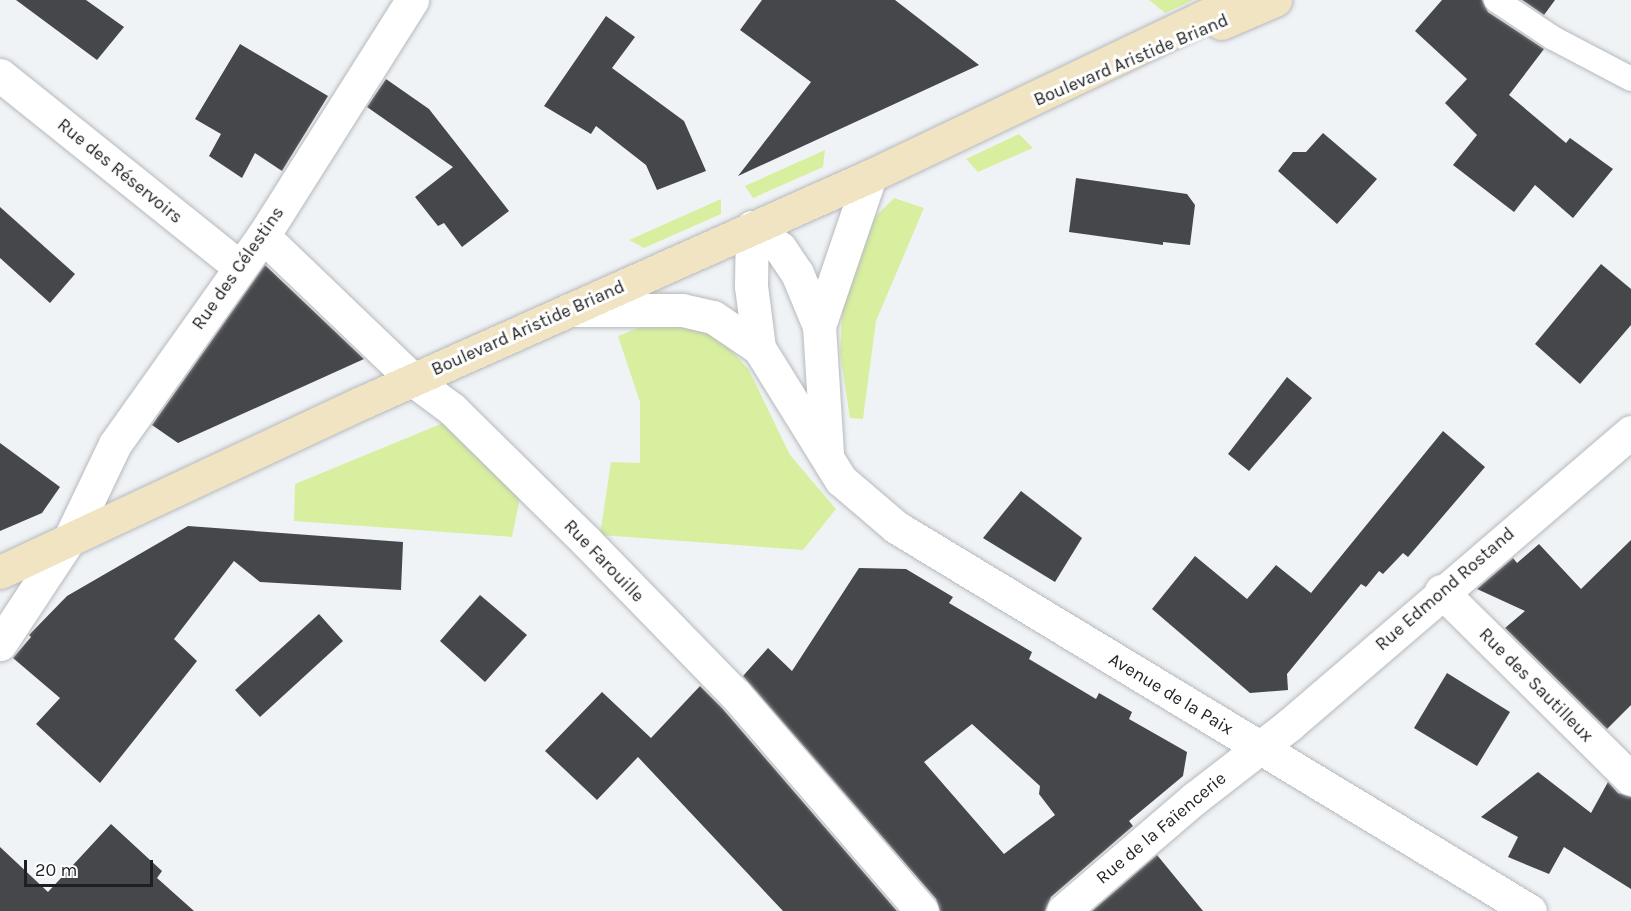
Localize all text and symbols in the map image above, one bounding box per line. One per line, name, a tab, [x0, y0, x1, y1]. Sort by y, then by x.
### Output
street label: Boulevard Aristide Briand	[1031, 9, 1231, 111]
street label: Rue des Réservoirs	[53, 114, 187, 228]
street label: Rue des Célestins	[187, 202, 289, 334]
street label: Boulevard Aristide Briand	[428, 276, 628, 380]
street label: Rue Farouille	[559, 515, 649, 607]
street label: Rue Edmond Rostand	[1371, 523, 1519, 655]
street label: Rue des Sautilleux	[1475, 624, 1597, 746]
street label: Avenue de la Paix	[1105, 648, 1237, 740]
street label: Rue de la Faïencerie	[1092, 767, 1230, 889]
scale bar	[27, 848, 156, 886]
text: 20 m	[35, 859, 77, 881]

